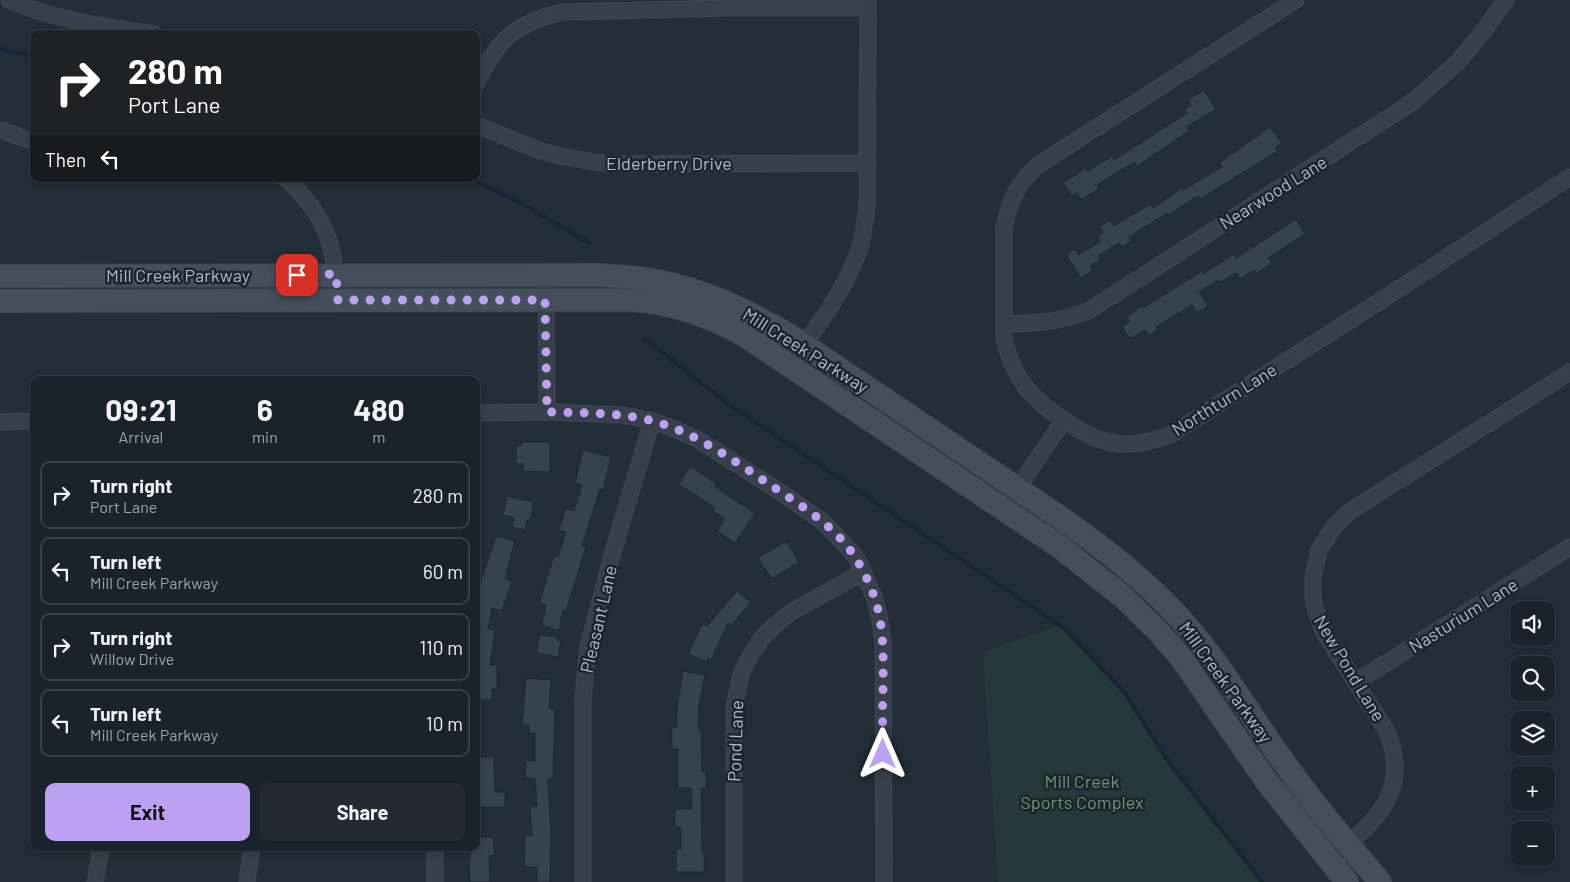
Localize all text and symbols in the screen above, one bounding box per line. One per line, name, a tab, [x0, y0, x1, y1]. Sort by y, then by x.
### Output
text: 280 m	[128, 49, 223, 91]
icon: right	[45, 50, 110, 115]
text: Port Lane	[128, 91, 221, 117]
icon: left	[96, 145, 124, 173]
text: Then	[45, 148, 86, 171]
street label: Nearwood Lane	[1215, 150, 1331, 234]
street label: Elderberry Drive	[606, 152, 732, 174]
pin	[276, 254, 318, 296]
icon: arrive	[283, 261, 311, 289]
street label: Mill Creek Parkway	[106, 264, 250, 286]
street label: Mill Creek Parkway	[739, 302, 873, 398]
street label: Northturn Lane	[1167, 358, 1281, 440]
text: 09:21	[105, 391, 177, 427]
text: 6	[257, 391, 273, 427]
text: 480	[353, 391, 405, 427]
text: Arrival	[119, 427, 163, 446]
text: min	[252, 427, 278, 446]
text: m	[372, 427, 386, 446]
text: Turn right	[90, 474, 172, 497]
icon: right	[47, 481, 75, 509]
text: 280 m	[413, 484, 463, 507]
text: Port Lane	[90, 497, 157, 516]
text: Turn left	[90, 550, 161, 573]
icon: left	[47, 557, 75, 585]
text: 60 m	[423, 560, 463, 583]
street label: Pleasant Lane	[575, 563, 621, 675]
text: Mill Creek Parkway	[90, 573, 218, 592]
street label: Nasturium Lane	[1405, 573, 1521, 657]
map controls	[1510, 601, 1555, 866]
button: sound	[1510, 601, 1555, 646]
street label: New Pond Lane	[1310, 611, 1390, 725]
street label: Mill Creek Parkway	[1175, 617, 1277, 747]
text: Turn right	[90, 626, 172, 649]
icon: right	[47, 633, 75, 661]
text: 110 m	[419, 636, 463, 659]
text: Willow Drive	[90, 649, 174, 668]
button: search	[1510, 656, 1555, 701]
street label: Pond Lane	[723, 700, 747, 782]
text: Turn left	[90, 702, 161, 725]
icon: left	[47, 709, 75, 737]
button: layers	[1510, 711, 1555, 756]
text: 10 m	[426, 712, 463, 735]
text: Mill Creek Parkway	[90, 725, 218, 744]
position arrow	[856, 727, 908, 779]
button: +	[1510, 766, 1555, 811]
park label: Mill Creek Sports Complex	[1020, 770, 1144, 813]
button: Exit	[45, 783, 250, 841]
button: Share	[260, 783, 465, 841]
button: −	[1510, 821, 1555, 866]

